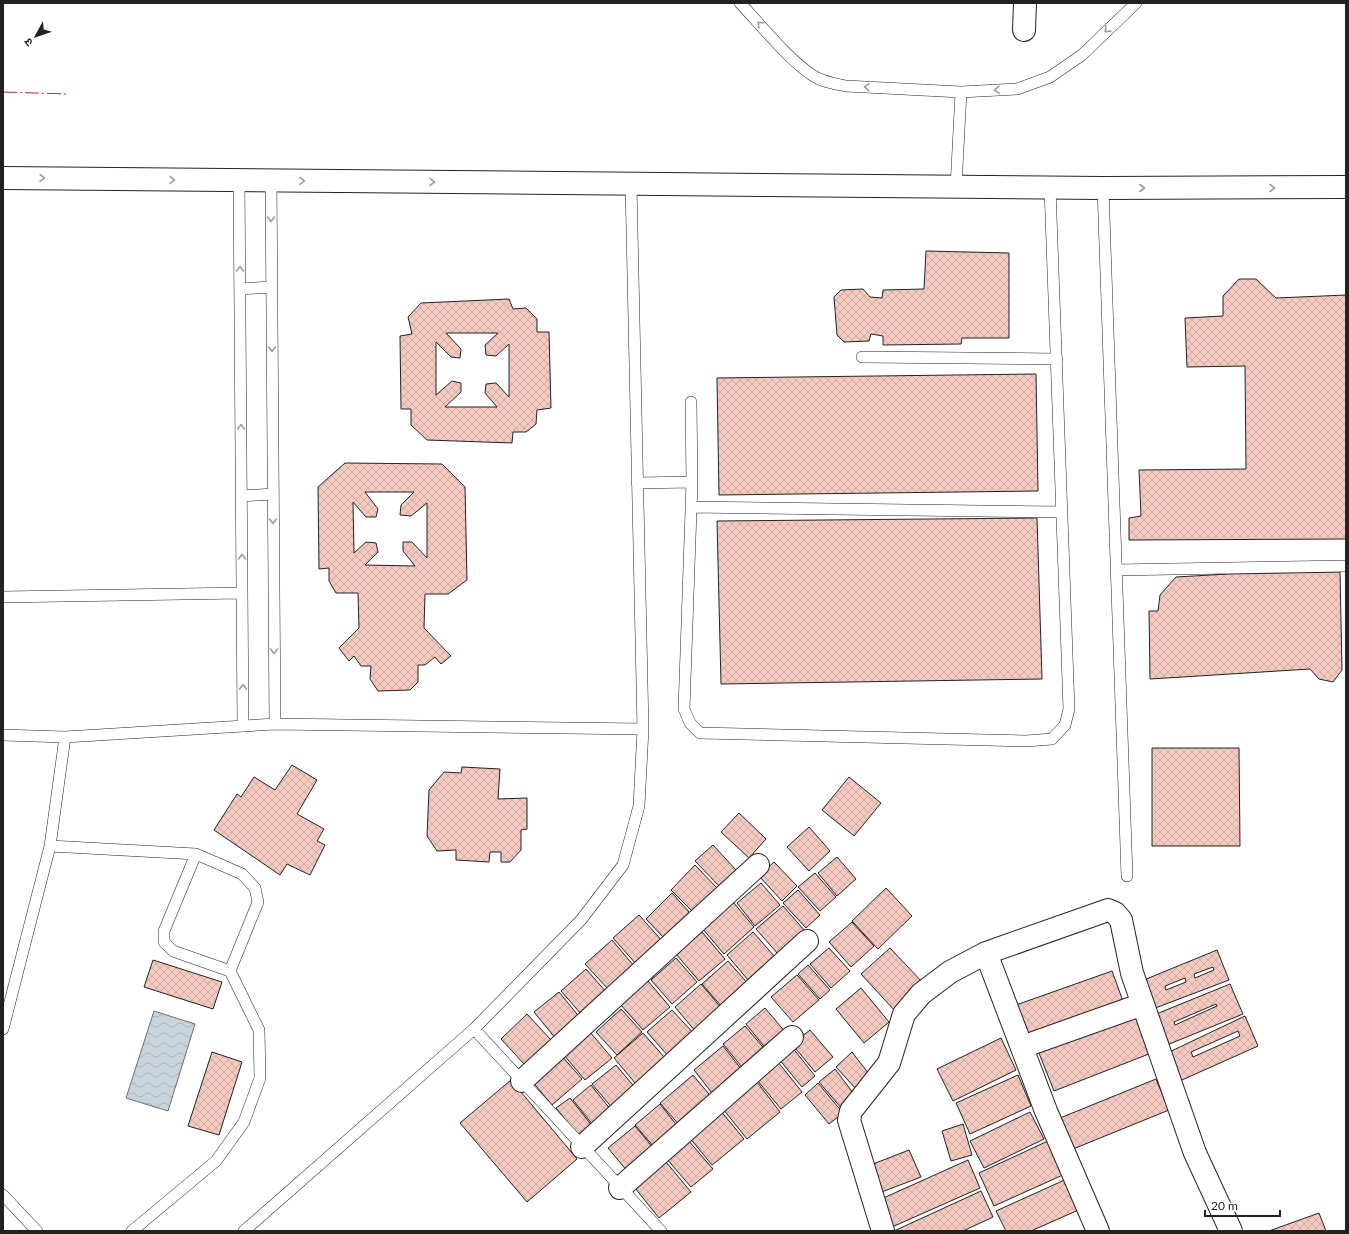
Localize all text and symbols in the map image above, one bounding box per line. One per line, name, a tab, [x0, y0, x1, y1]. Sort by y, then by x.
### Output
north arrow	[16, 16, 56, 56]
one-way arrow	[757, 21, 765, 29]
one-way arrow	[1104, 25, 1112, 33]
text: उ	[21, 36, 35, 49]
one-way arrow	[864, 83, 870, 92]
one-way arrow	[994, 86, 1000, 95]
one-way arrow	[39, 174, 45, 182]
one-way arrow	[169, 176, 175, 184]
one-way arrow	[299, 176, 305, 185]
one-way arrow	[429, 178, 435, 186]
one-way arrow	[1139, 184, 1145, 192]
one-way arrow	[1269, 184, 1275, 192]
one-way arrow	[267, 216, 275, 222]
one-way arrow	[236, 266, 244, 272]
one-way arrow	[268, 346, 276, 352]
one-way arrow	[237, 424, 245, 430]
one-way arrow	[269, 518, 277, 524]
one-way arrow	[238, 554, 246, 560]
one-way arrow	[270, 648, 278, 654]
one-way arrow	[239, 684, 247, 690]
scale bar	[1205, 1192, 1280, 1218]
text: 20 m	[1211, 1198, 1238, 1213]

